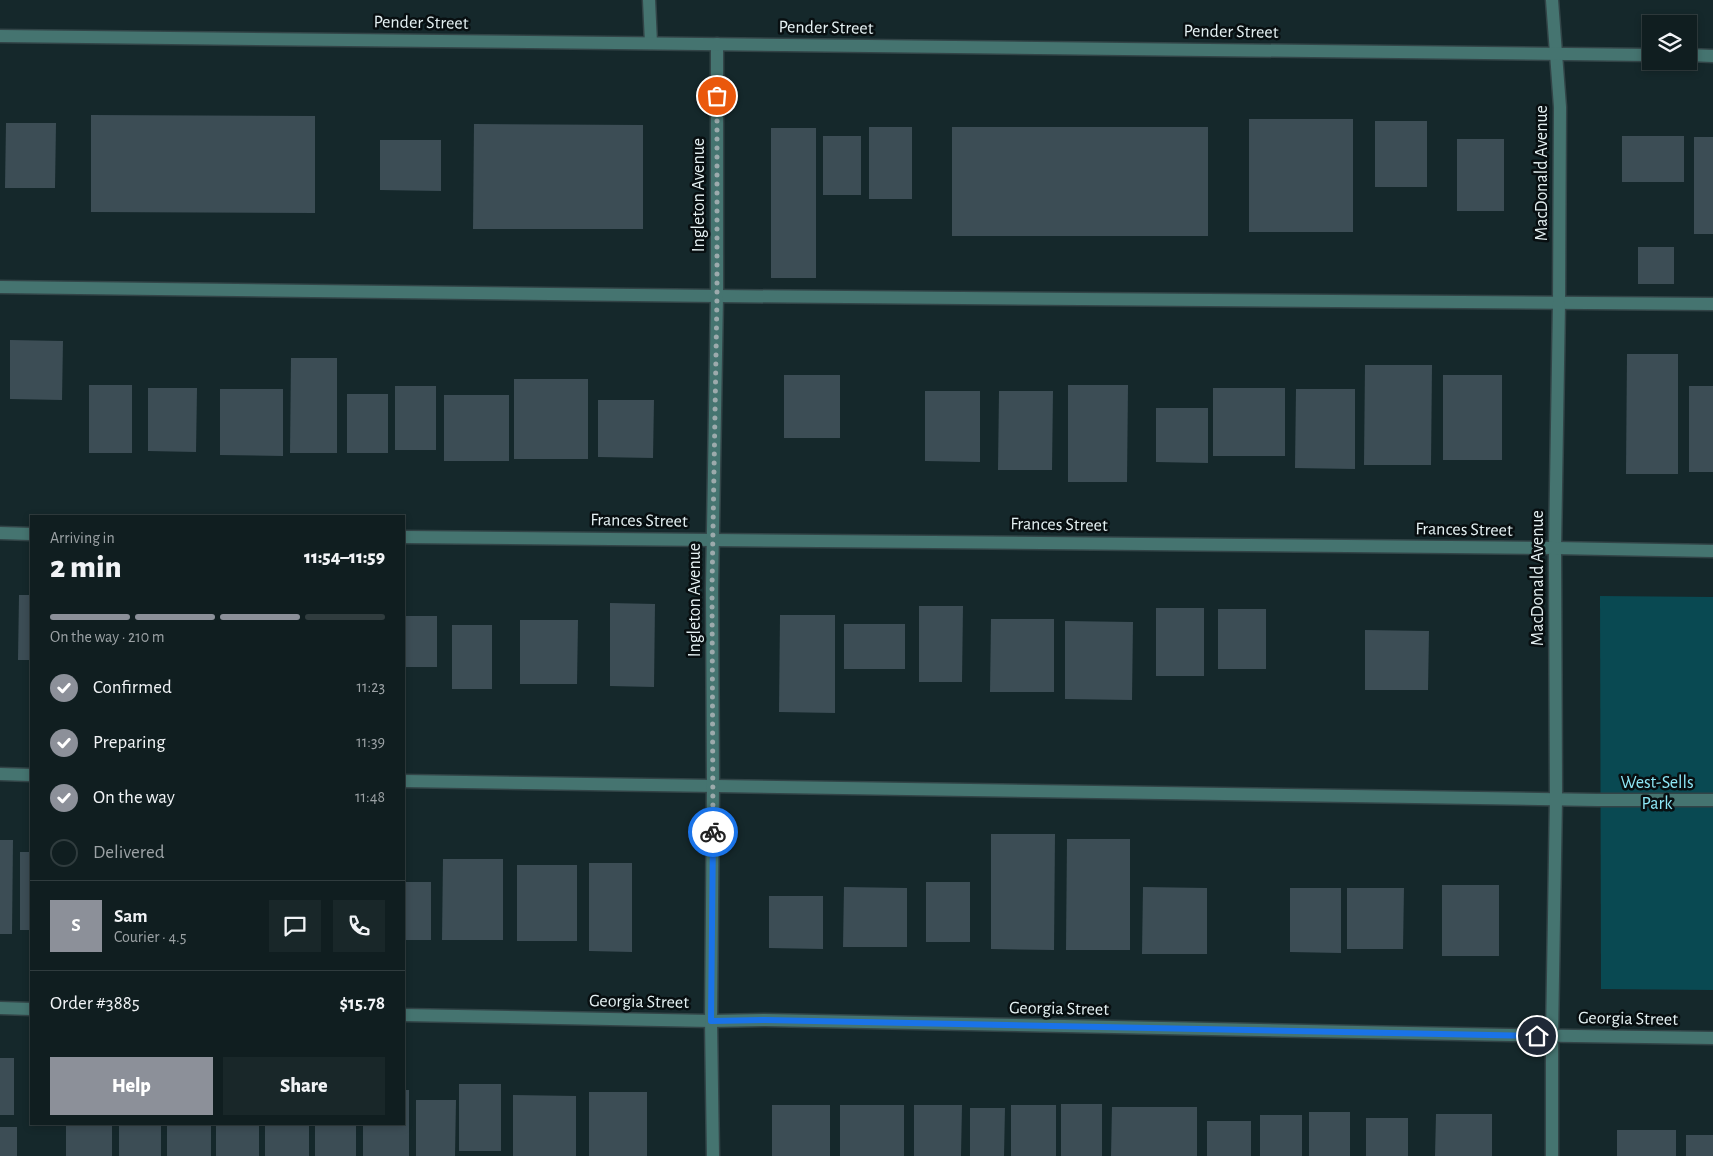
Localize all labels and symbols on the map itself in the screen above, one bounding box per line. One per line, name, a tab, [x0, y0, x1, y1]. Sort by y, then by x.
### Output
street label: Pender Street	[373, 13, 469, 33]
street label: Pender Street	[778, 18, 874, 38]
street label: Pender Street	[1183, 22, 1279, 42]
pin	[696, 75, 738, 117]
street label: MacDonald Avenue	[1533, 105, 1551, 241]
street label: Ingleton Avenue	[690, 138, 708, 252]
street label: MacDonald Avenue	[1529, 510, 1547, 646]
street label: Frances Street	[590, 511, 688, 531]
street label: Frances Street	[1010, 515, 1108, 535]
street label: Frances Street	[1415, 520, 1513, 540]
street label: Ingleton Avenue	[686, 543, 704, 657]
park label: West-Sells Park	[1620, 774, 1694, 813]
courier	[688, 807, 738, 857]
street label: Georgia Street	[589, 992, 689, 1012]
street label: Georgia Street	[1009, 999, 1109, 1019]
street label: Georgia Street	[1578, 1009, 1678, 1029]
pin	[1516, 1015, 1558, 1057]

